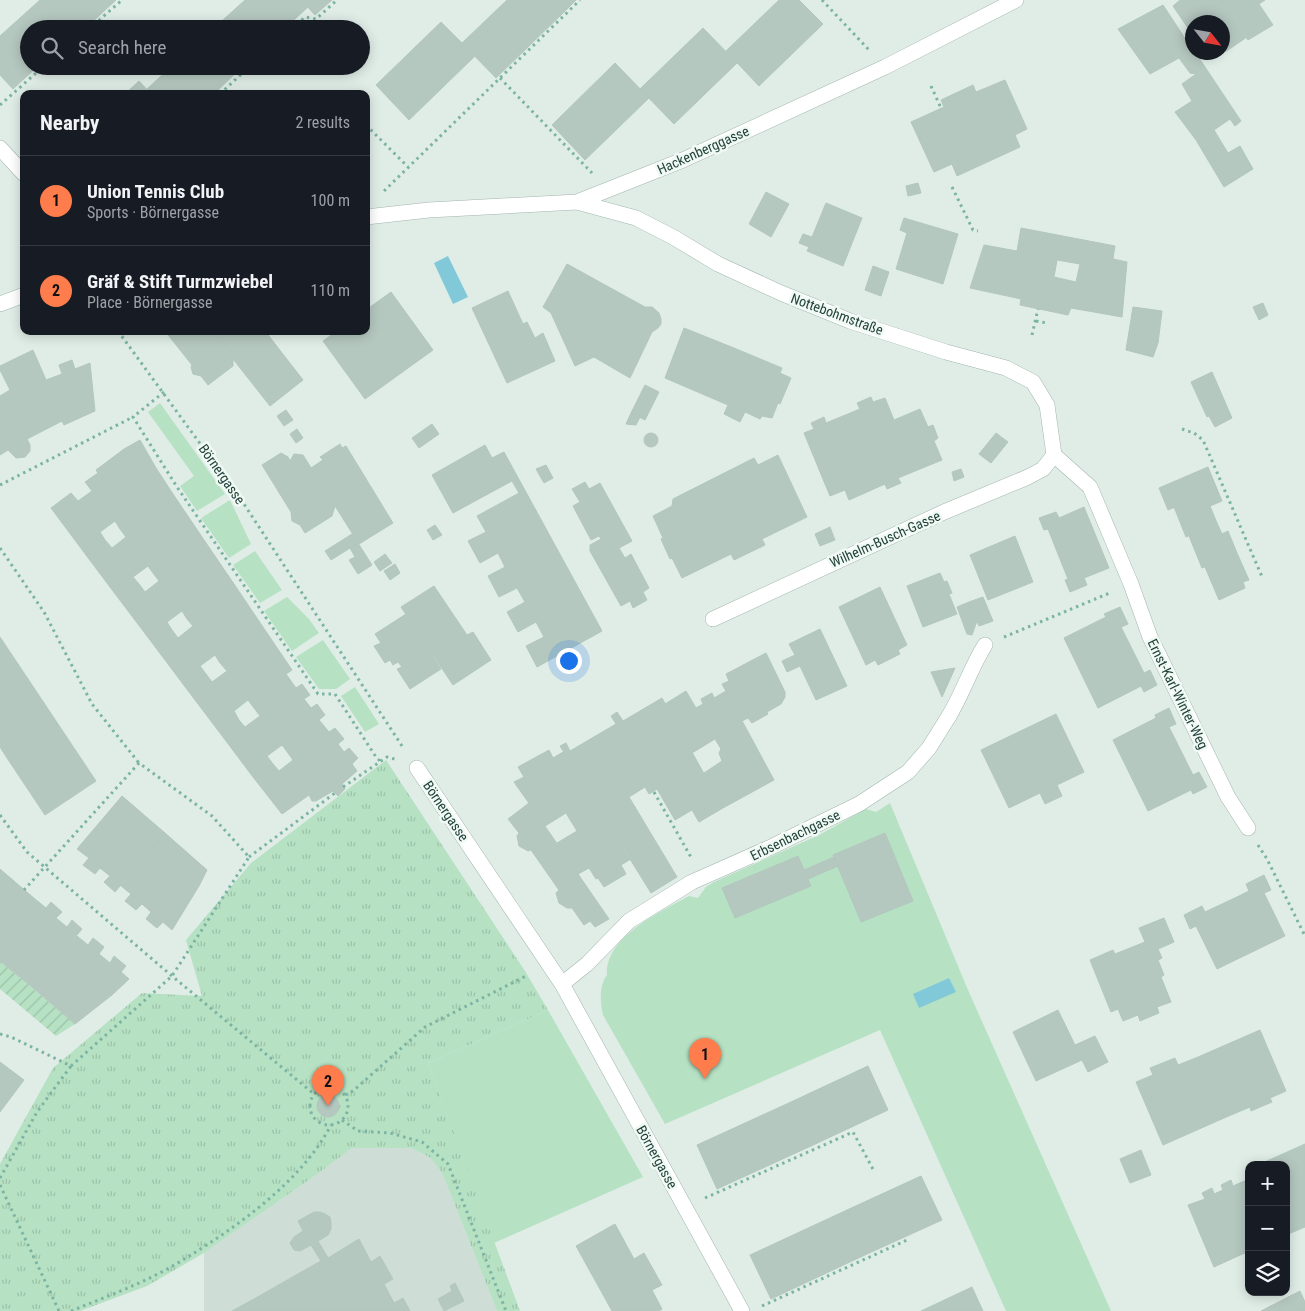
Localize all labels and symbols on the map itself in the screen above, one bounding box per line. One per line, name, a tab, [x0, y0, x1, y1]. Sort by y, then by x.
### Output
north arrow	[1185, 15, 1230, 60]
street label: Hackenberggasse	[655, 122, 752, 177]
street label: Nottebohmstraße	[789, 290, 886, 338]
street label: Börnergasse	[196, 441, 249, 507]
street label: Wilhelm-Busch-Gasse	[827, 507, 943, 571]
street label: Ernst-Karl-Winter-Weg	[1144, 636, 1212, 752]
your location	[556, 648, 582, 674]
street label: Börnergasse	[420, 778, 472, 845]
street label: Erbsenbachgasse	[748, 806, 843, 864]
pin: 1	[689, 1038, 721, 1079]
pin: 2	[312, 1065, 344, 1106]
street label: Börnergasse	[633, 1123, 681, 1192]

